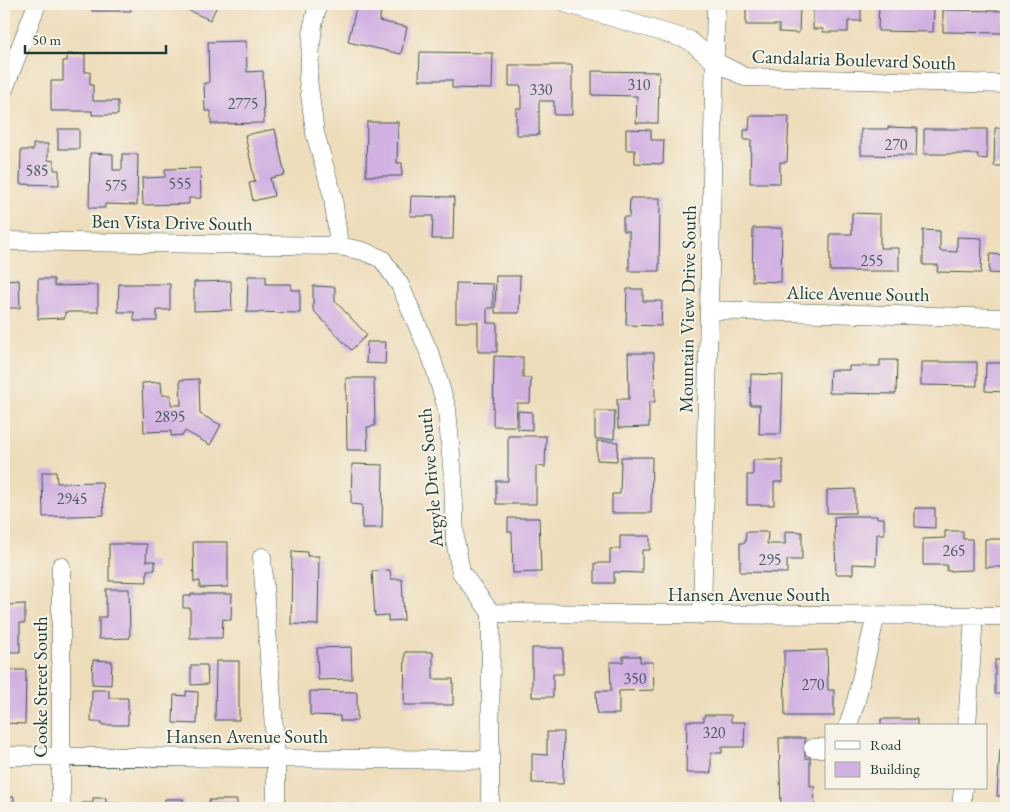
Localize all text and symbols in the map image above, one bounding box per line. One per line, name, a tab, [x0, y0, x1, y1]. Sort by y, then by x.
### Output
scale bar	[25, 22, 166, 54]
text: 50 m	[32, 30, 61, 49]
street label: Candalaria Boulevard South	[751, 43, 957, 76]
house number: 310	[627, 74, 651, 95]
house number: 330	[529, 79, 553, 100]
house number: 2775	[228, 93, 258, 114]
house number: 270	[884, 134, 908, 155]
house number: 585	[25, 160, 49, 181]
house number: 555	[168, 173, 192, 194]
house number: 575	[104, 175, 128, 196]
street label: Mountain View Drive South	[673, 205, 702, 413]
street label: Ben Vista Drive South	[91, 209, 253, 236]
house number: 255	[860, 250, 884, 271]
street label: Alice Avenue South	[785, 280, 930, 307]
house number: 2895	[155, 406, 185, 427]
street label: Argyle Drive South	[412, 407, 449, 550]
house number: 2945	[57, 488, 87, 509]
house number: 265	[942, 540, 966, 561]
house number: 295	[758, 549, 782, 570]
street label: Hansen Avenue South	[668, 582, 831, 607]
street label: Cooke Street South	[28, 616, 53, 758]
house number: 350	[623, 668, 647, 689]
house number: 270	[801, 674, 825, 695]
house number: 320	[702, 722, 726, 743]
street label: Hansen Avenue South	[166, 724, 329, 749]
legend	[825, 724, 988, 790]
text: Road	[870, 735, 902, 754]
text: Building	[870, 759, 920, 778]

